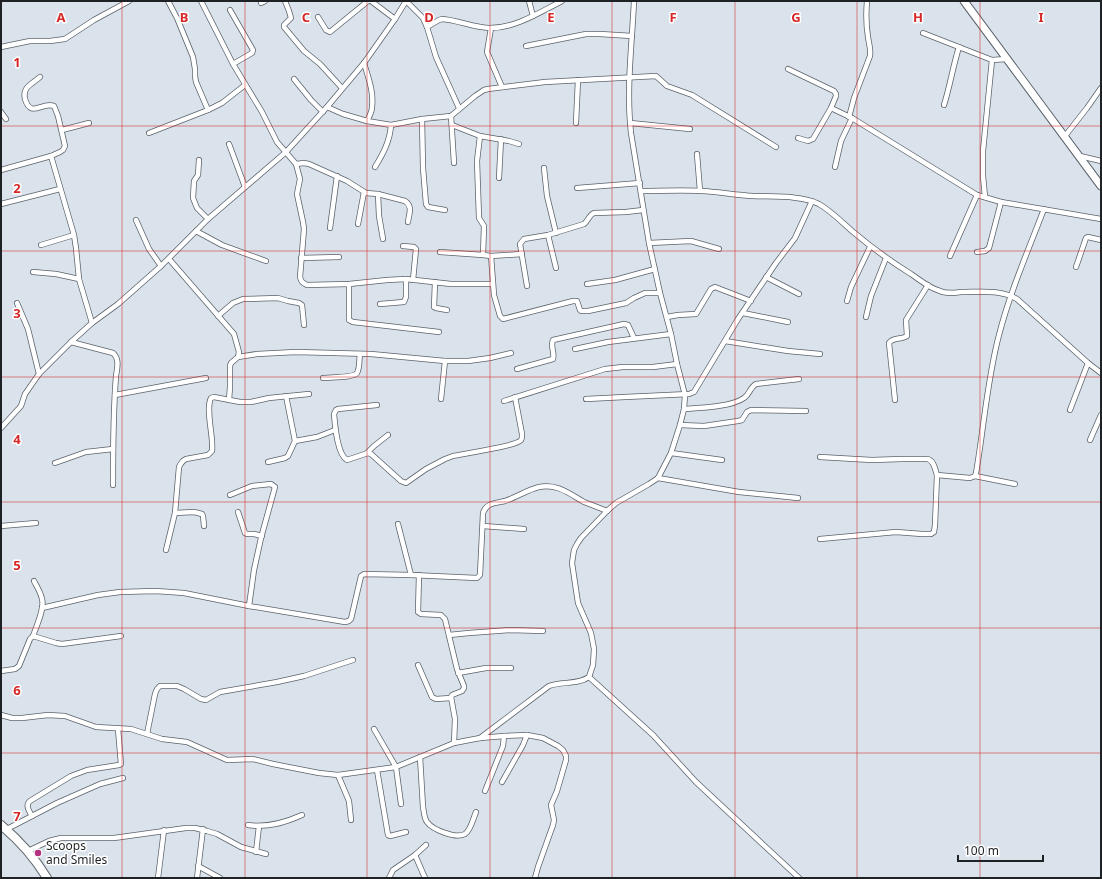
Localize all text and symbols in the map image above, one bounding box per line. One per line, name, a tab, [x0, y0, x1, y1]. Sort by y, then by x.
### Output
text: A	[57, 8, 66, 26]
text: B	[180, 8, 188, 26]
text: C	[302, 8, 310, 26]
text: D	[424, 8, 434, 26]
text: E	[547, 8, 555, 26]
text: F	[669, 8, 677, 26]
text: G	[791, 8, 801, 26]
text: H	[913, 8, 923, 26]
text: I	[1038, 8, 1044, 26]
text: 1	[13, 53, 21, 71]
text: 2	[13, 179, 21, 197]
text: 3	[13, 304, 21, 322]
text: 4	[13, 430, 21, 448]
text: 5	[13, 556, 21, 574]
text: 6	[13, 681, 21, 699]
text: 7	[13, 807, 21, 825]
place label: Scoops and Smiles	[46, 837, 107, 868]
scale bar	[958, 837, 1043, 863]
text: 100 m	[964, 842, 999, 859]
marker: Scoops and Smiles	[33, 848, 43, 858]

